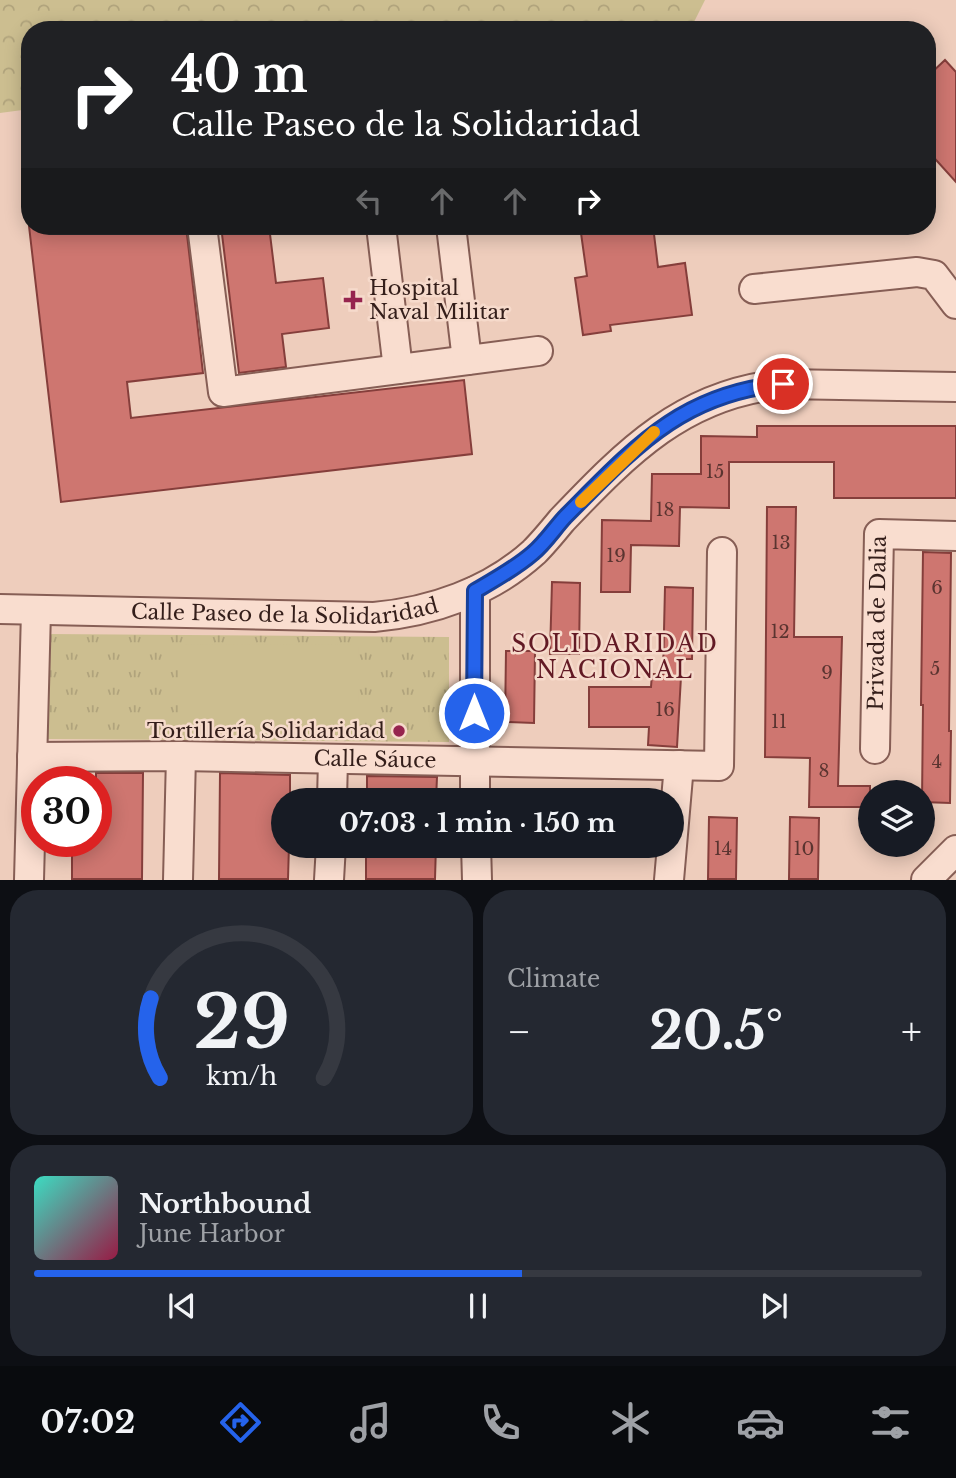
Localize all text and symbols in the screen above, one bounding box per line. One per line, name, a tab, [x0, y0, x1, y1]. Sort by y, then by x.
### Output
text: 40 m	[171, 44, 308, 105]
icon: right	[56, 49, 147, 140]
text: Calle Paseo de la Solidaridad	[171, 105, 640, 145]
icon: left	[350, 182, 388, 220]
icon: ahead	[423, 182, 461, 220]
icon: ahead	[496, 182, 534, 220]
icon: right	[569, 182, 607, 220]
place label: Hospital Naval Militar	[369, 275, 509, 325]
marker: Hospital Naval Militar	[343, 290, 363, 310]
pin	[753, 354, 813, 414]
icon: arrive	[764, 365, 802, 403]
house number: 15	[706, 461, 724, 483]
house number: 18	[656, 499, 674, 521]
house number: 13	[771, 532, 791, 554]
street label: Privada de Dalia	[863, 535, 892, 711]
house number: 19	[606, 545, 626, 567]
house number: 6	[931, 577, 943, 599]
street label: Calle Paseo de la Solidaridad	[131, 592, 441, 630]
house number: 12	[770, 621, 790, 643]
district label: SOLIDARIDAD NACIONAL	[511, 630, 719, 684]
house number: 5	[930, 658, 940, 680]
house number: 9	[821, 662, 833, 684]
position arrow	[437, 676, 511, 750]
house number: 16	[655, 699, 675, 721]
house number: 11	[771, 711, 787, 733]
place label: Tortillería Solidaridad	[147, 718, 385, 744]
marker: Tortillería Solidaridad	[391, 723, 407, 739]
street label: Calle Sáuce	[313, 745, 437, 774]
house number: 4	[932, 751, 942, 773]
house number: 8	[819, 760, 829, 782]
speed limit sign: 30	[21, 766, 112, 857]
map controls	[858, 780, 935, 857]
button: layers	[858, 780, 935, 857]
text: 07:03 · 1 min · 150 m	[339, 807, 616, 839]
house number: 14	[714, 838, 732, 860]
house number: 10	[794, 838, 814, 860]
text: Climate	[507, 965, 600, 993]
text: 29	[193, 978, 290, 1069]
text: 20.5°	[649, 999, 783, 1063]
text: −	[507, 1008, 531, 1055]
text: +	[901, 1008, 922, 1055]
text: km/h	[206, 1061, 277, 1092]
text: Northbound	[139, 1188, 311, 1220]
text: June Harbor	[139, 1220, 285, 1248]
icon: previous	[163, 1287, 201, 1325]
icon: pause	[459, 1287, 497, 1325]
icon: next	[755, 1287, 793, 1325]
icon: directions	[216, 1398, 265, 1447]
icon: music	[346, 1398, 395, 1447]
icon: phone	[476, 1398, 525, 1447]
icon: climate	[606, 1398, 655, 1447]
icon: car	[736, 1398, 785, 1447]
icon: filters	[866, 1398, 915, 1447]
text: 07:02	[41, 1402, 135, 1442]

